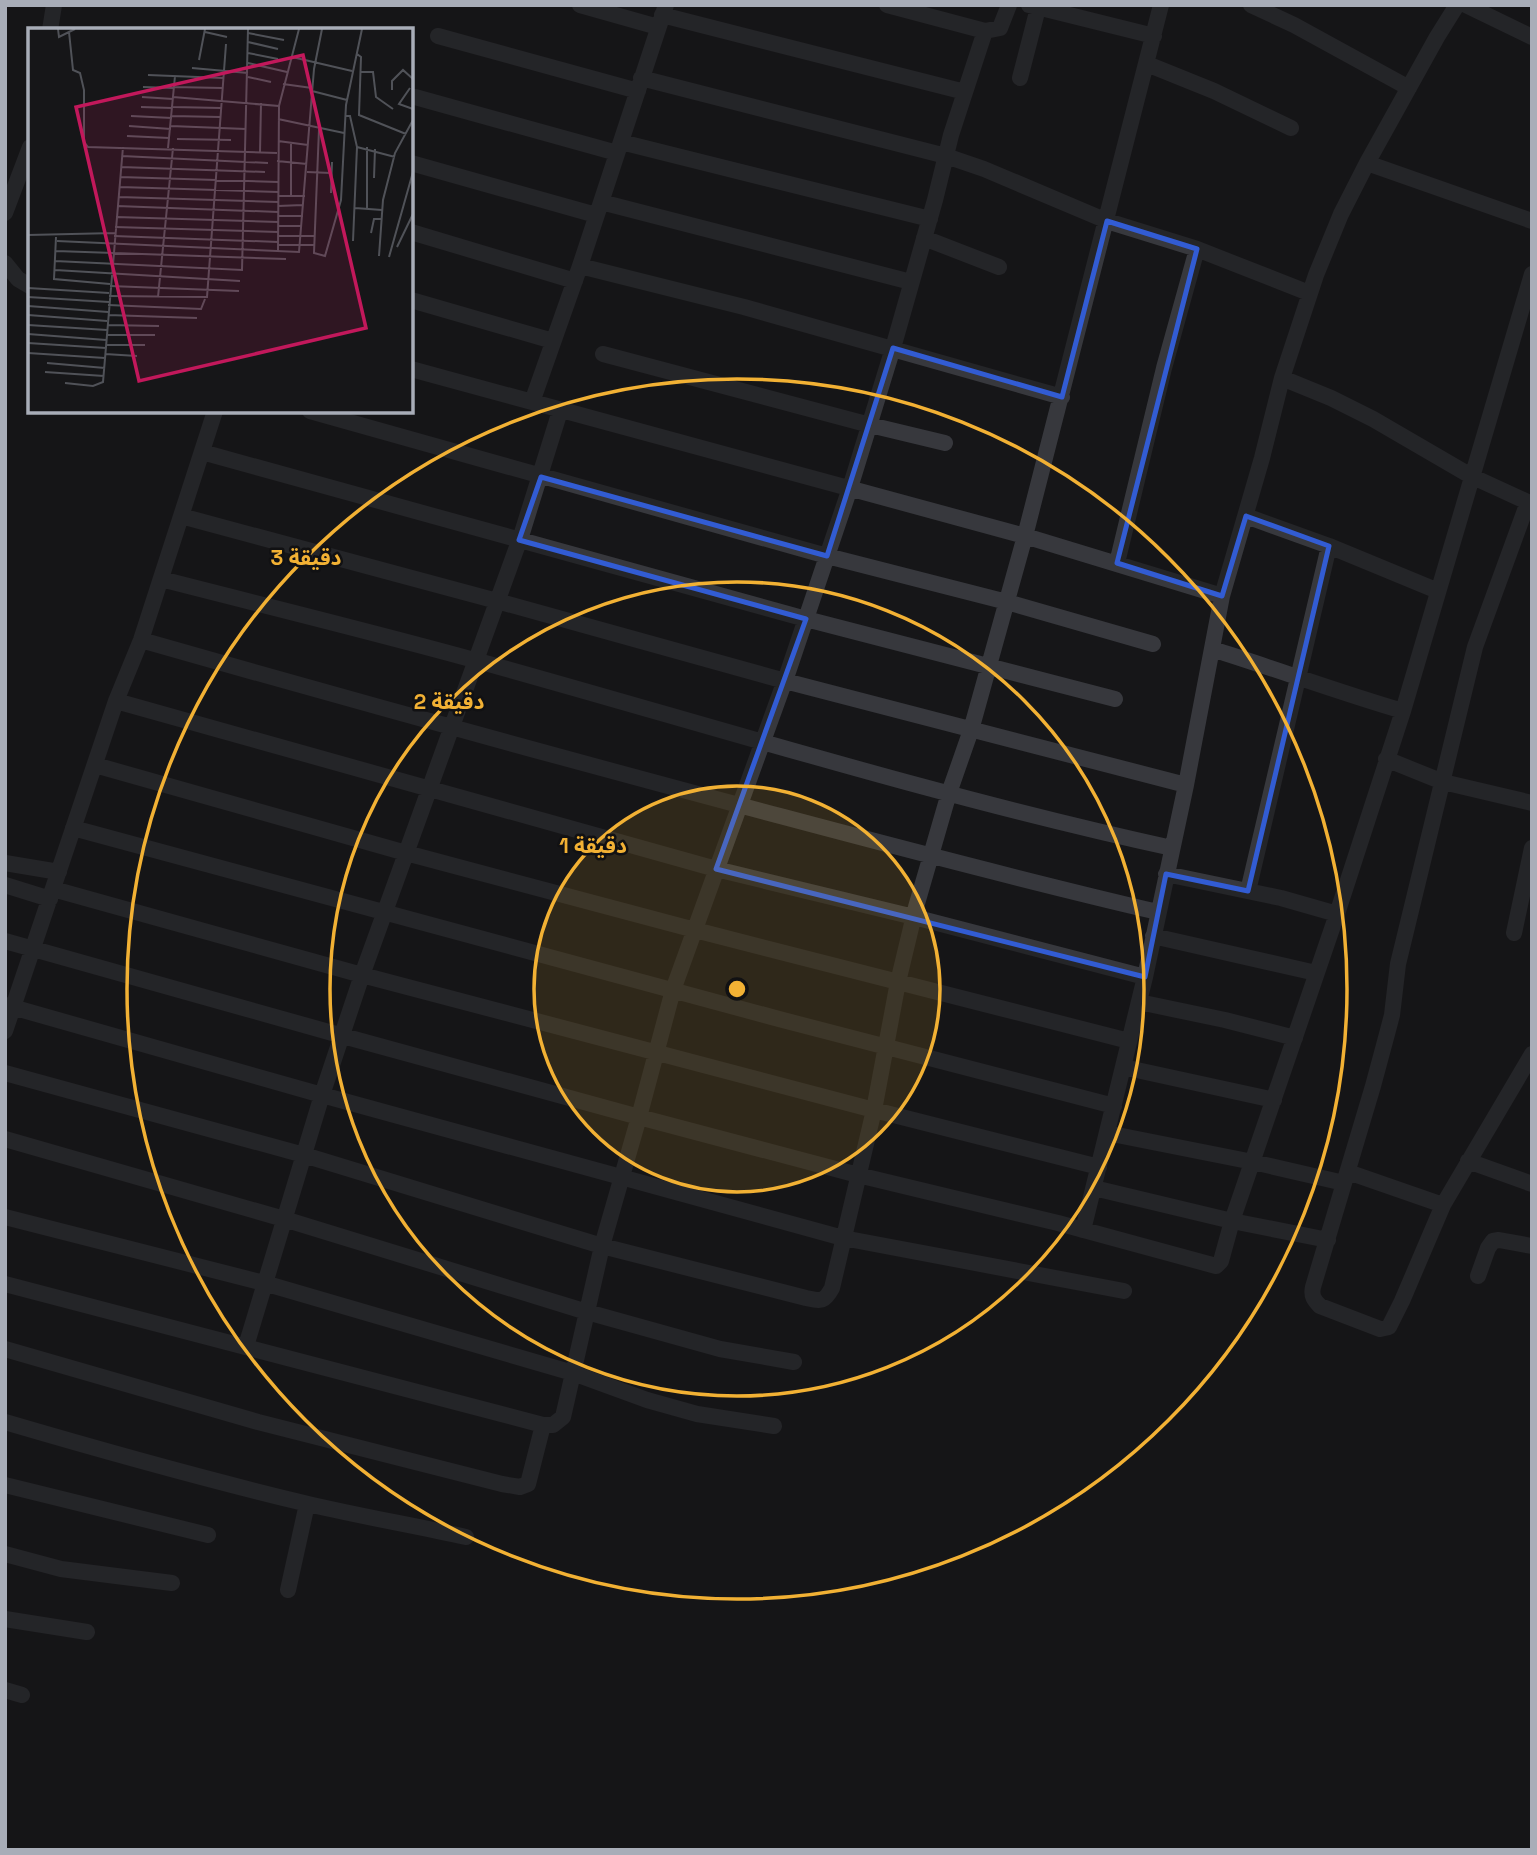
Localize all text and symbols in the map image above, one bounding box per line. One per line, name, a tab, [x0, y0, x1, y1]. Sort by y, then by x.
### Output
inset map	[28, 28, 413, 413]
text: 3 دقيقة	[271, 544, 342, 571]
text: 2 دقيقة	[414, 688, 484, 715]
text: 1 دقيقة	[559, 832, 627, 859]
centre of rings	[725, 977, 749, 1001]

